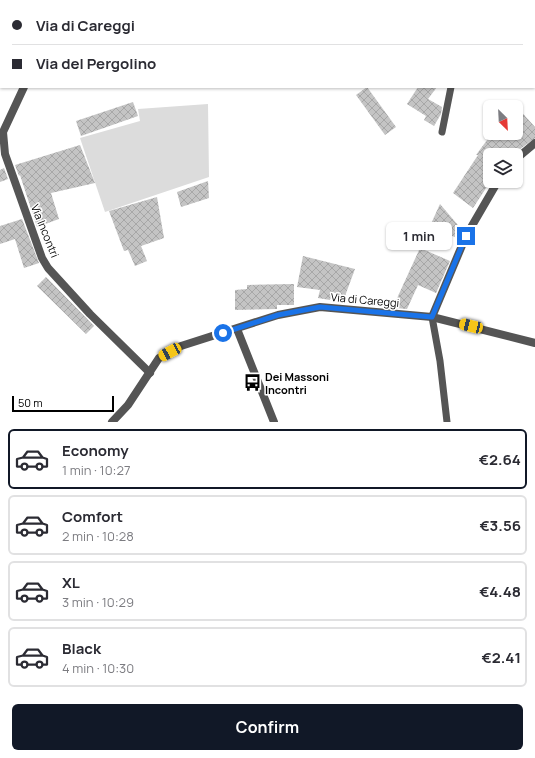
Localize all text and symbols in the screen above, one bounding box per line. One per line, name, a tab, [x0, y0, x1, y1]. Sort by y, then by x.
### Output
text: Via di Careggi	[36, 15, 135, 36]
text: Via del Pergolino	[36, 53, 156, 74]
north arrow	[483, 100, 523, 140]
map controls	[483, 100, 523, 188]
button: layers	[483, 148, 523, 188]
street label: Via Incontri	[28, 202, 63, 260]
callout: 1 min	[386, 222, 452, 250]
text: 1 min	[403, 227, 435, 245]
route end	[457, 227, 475, 245]
street label: Via di Careggi	[330, 289, 400, 310]
car	[458, 317, 484, 335]
route start	[214, 324, 232, 342]
car	[157, 341, 183, 363]
place label: Dei Massoni Incontri	[265, 369, 329, 397]
bus stop icon: Dei Massoni Incontri	[242, 373, 262, 393]
scale bar	[12, 394, 114, 413]
text: 50 m	[18, 395, 43, 410]
text: Economy	[62, 440, 129, 461]
icon: car	[14, 441, 50, 477]
text: €2.64	[479, 449, 521, 470]
text: 1 min · 10:27	[62, 461, 130, 479]
text: Comfort	[62, 506, 123, 527]
icon: car	[14, 507, 50, 543]
text: €3.56	[479, 515, 521, 536]
text: 2 min · 10:28	[62, 527, 134, 545]
text: XL	[62, 572, 80, 593]
icon: car	[14, 573, 50, 609]
text: €4.48	[479, 581, 521, 602]
text: 3 min · 10:29	[62, 593, 134, 611]
text: Black	[62, 638, 101, 659]
icon: car	[14, 639, 50, 675]
text: €2.41	[482, 647, 521, 668]
text: 4 min · 10:30	[62, 659, 134, 677]
button: Confirm	[12, 704, 523, 750]

